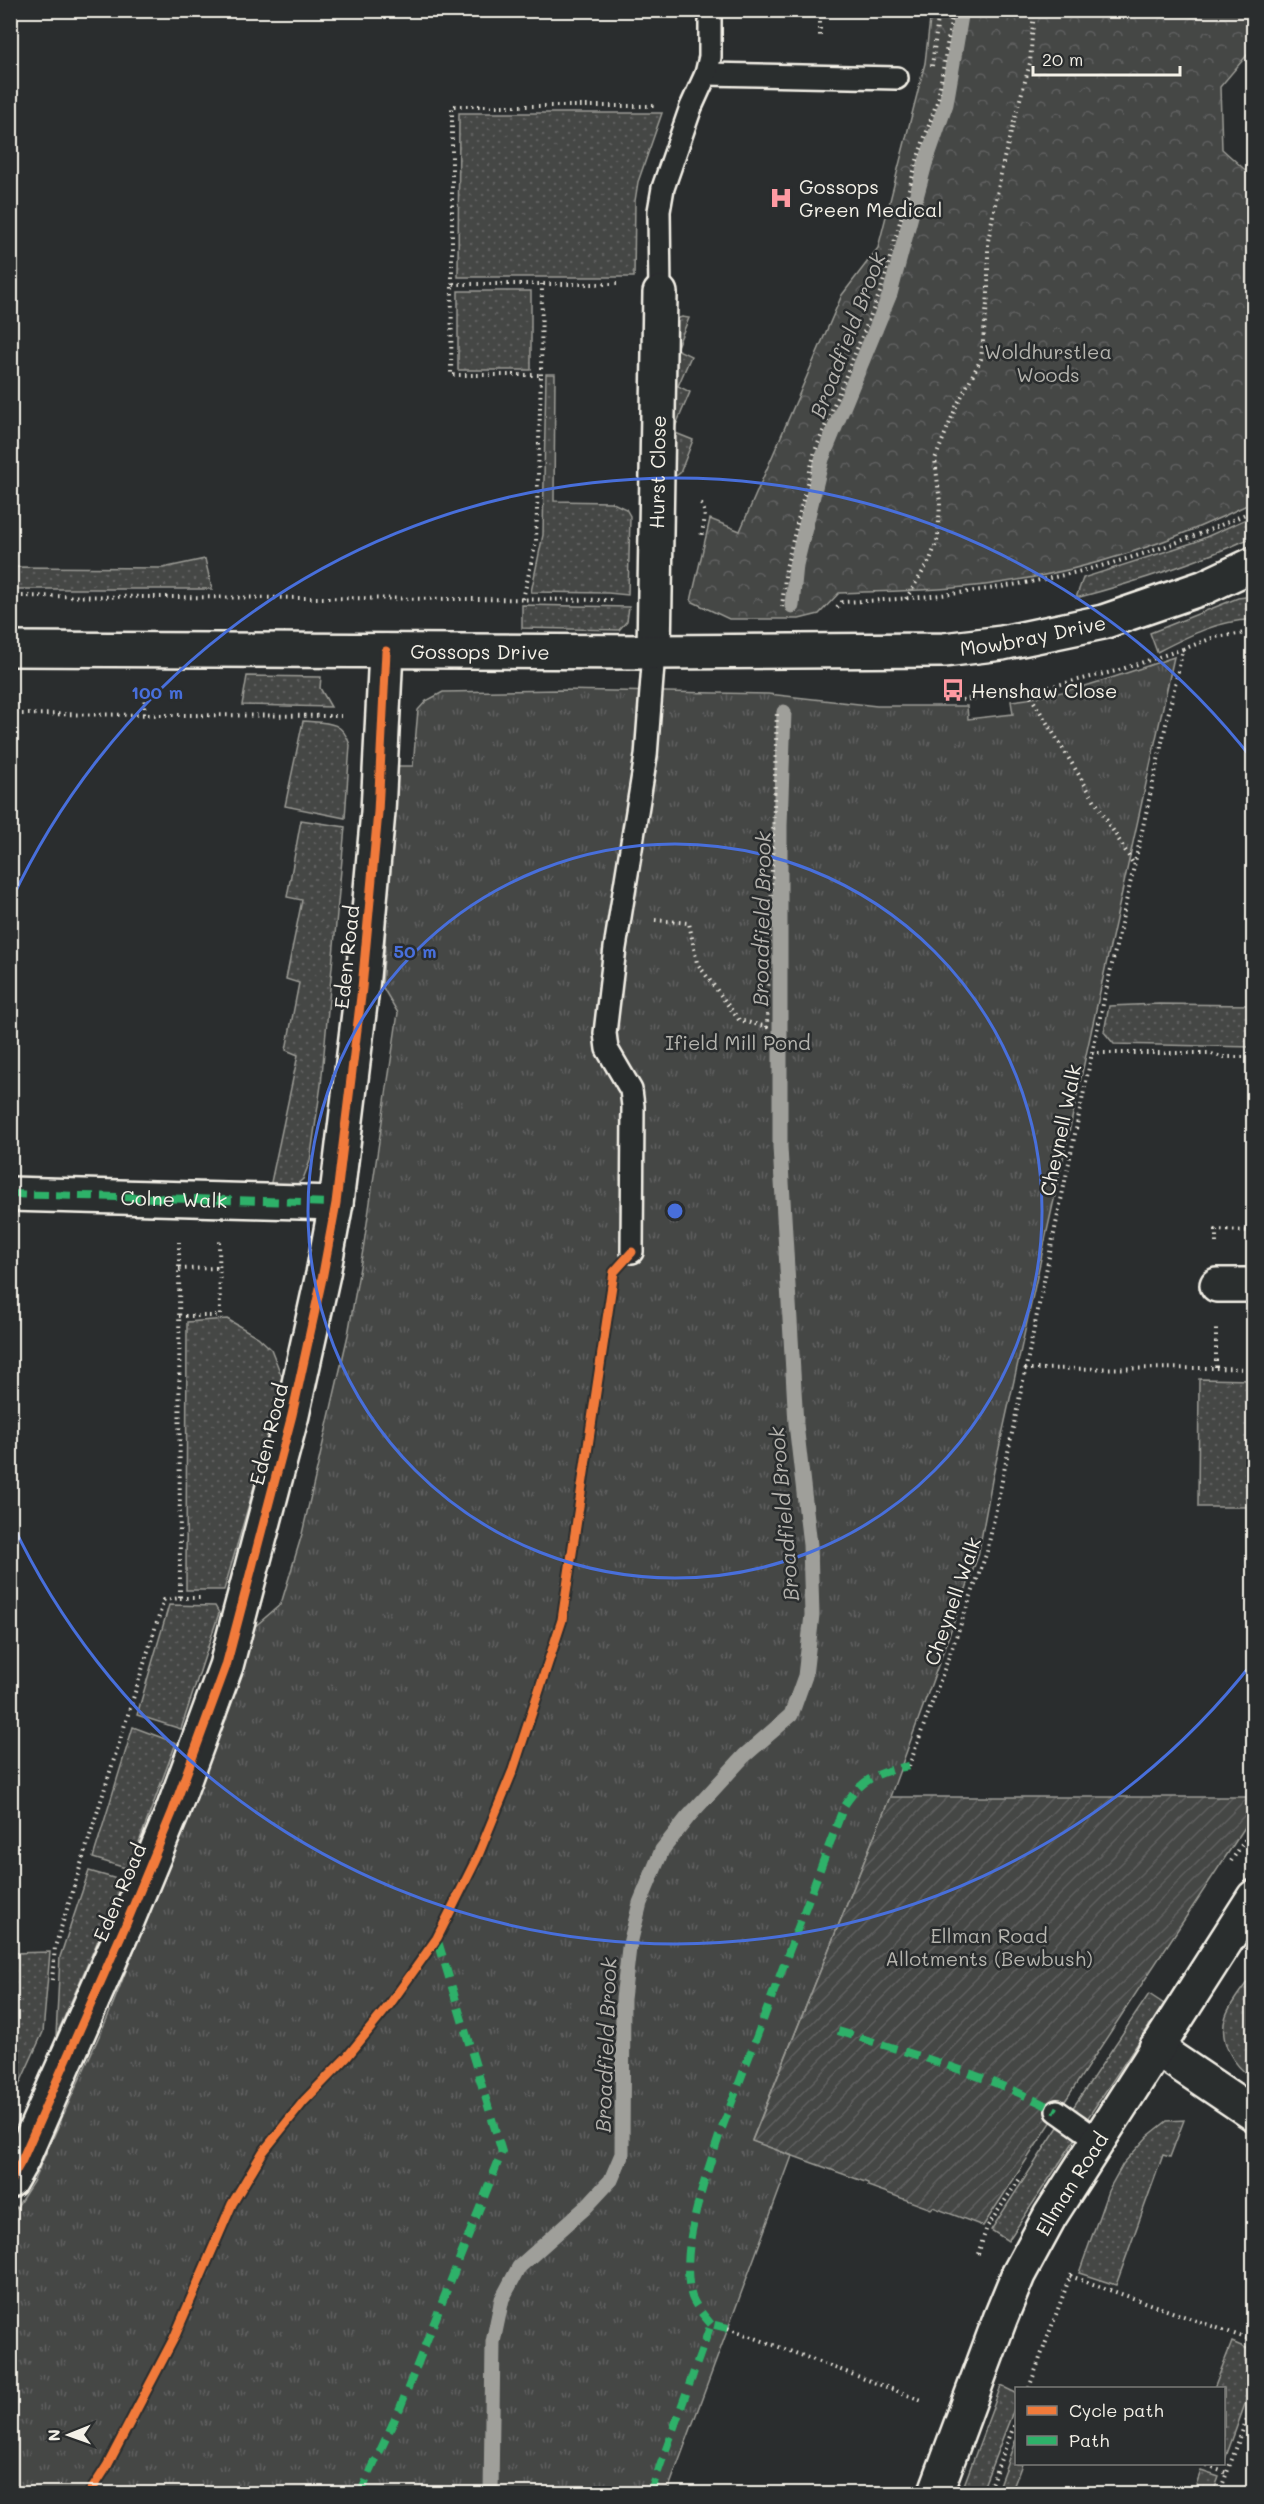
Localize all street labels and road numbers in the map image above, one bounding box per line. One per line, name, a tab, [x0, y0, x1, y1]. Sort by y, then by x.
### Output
street label: Hurst Close	[643, 415, 671, 529]
street label: Mowbray Drive	[958, 609, 1108, 661]
street label: Gossops Drive	[410, 638, 550, 665]
street label: Eden Road	[328, 904, 364, 1010]
street label: Cheynell Walk	[1033, 1062, 1087, 1198]
street label: Colne Walk	[120, 1184, 228, 1213]
street label: Eden Road	[243, 1380, 293, 1488]
street label: Cheynell Walk	[918, 1533, 986, 1669]
street label: Eden Road	[87, 1839, 151, 1945]
street label: Ellman Road	[1029, 2127, 1113, 2240]

